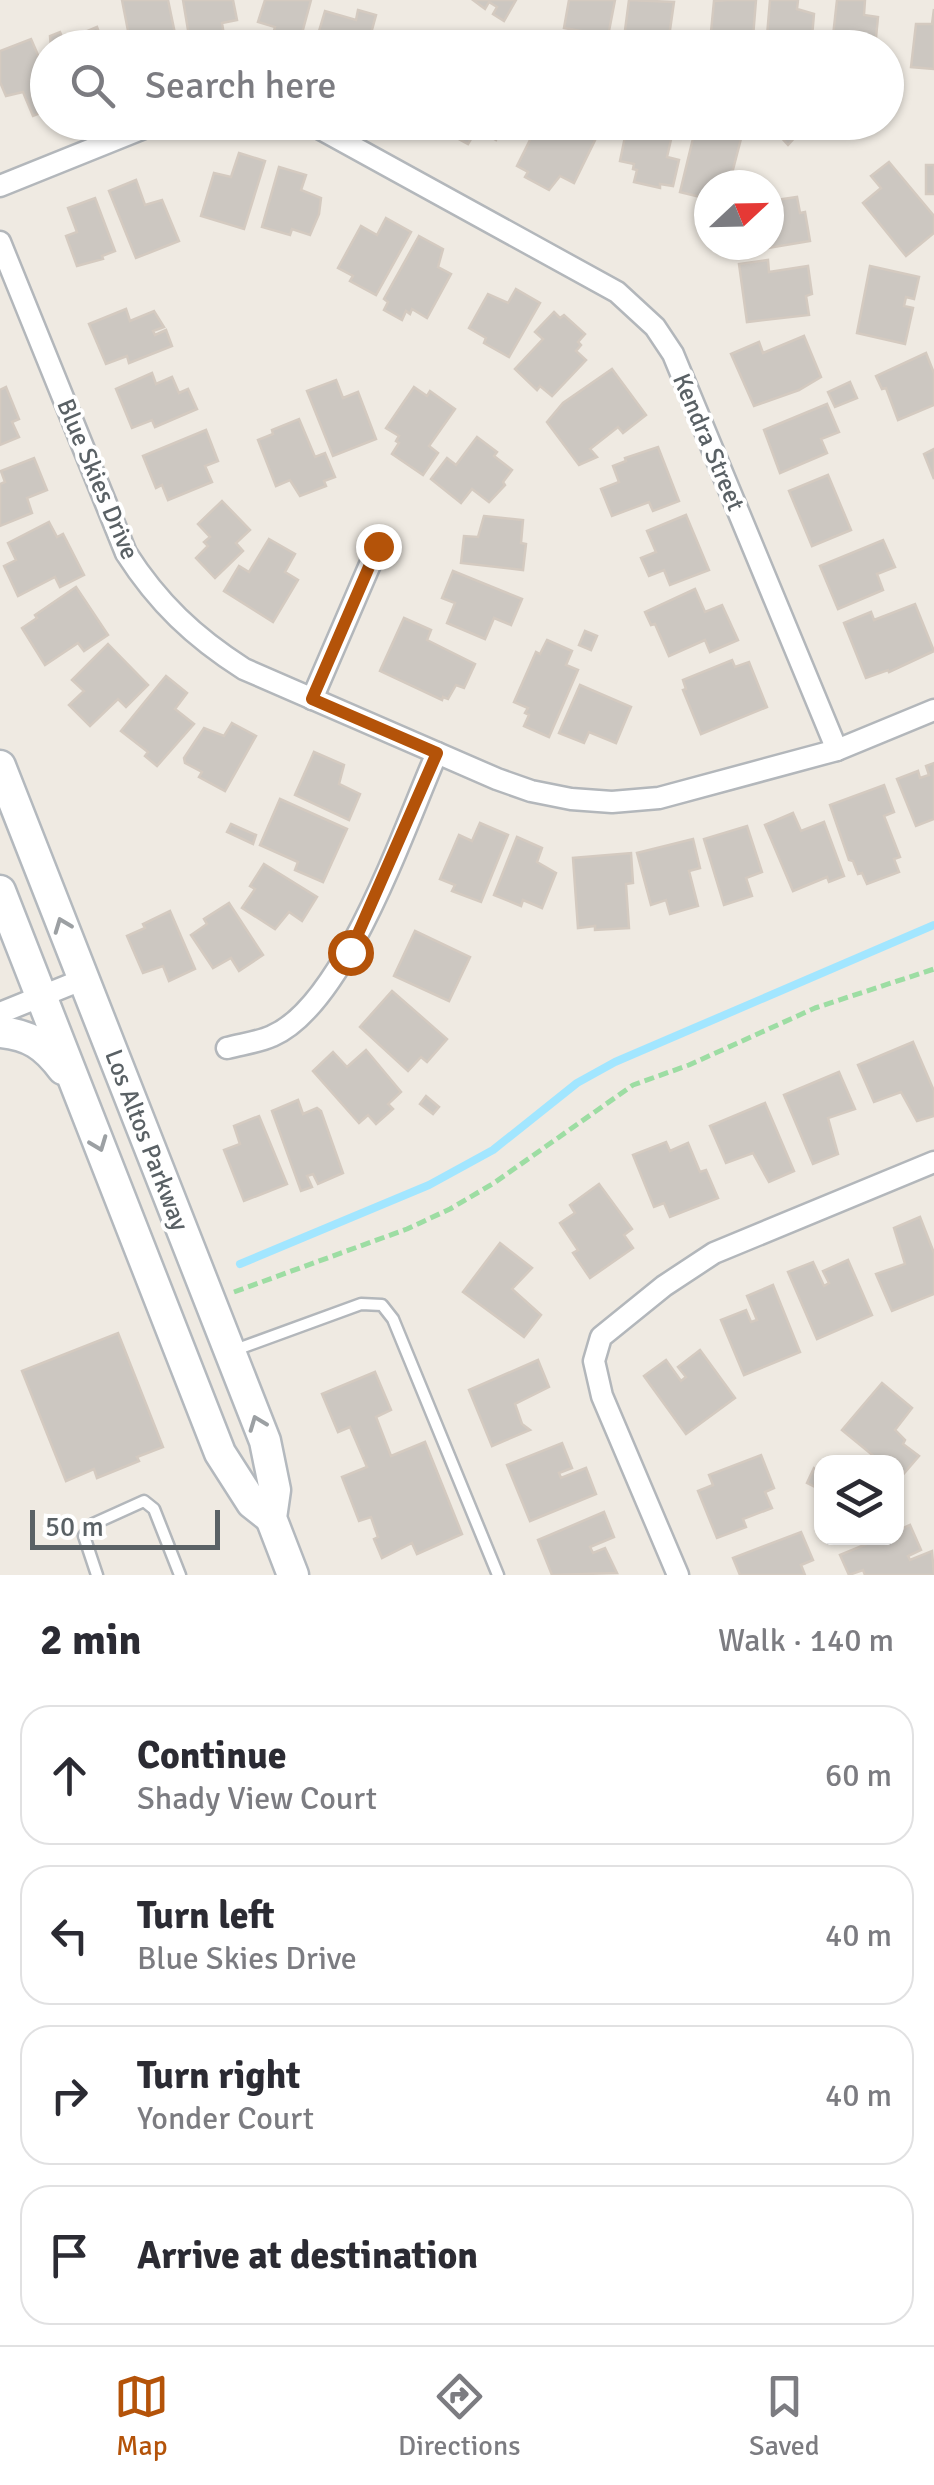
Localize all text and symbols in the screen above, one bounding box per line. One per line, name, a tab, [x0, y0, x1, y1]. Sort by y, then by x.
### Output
search box	[30, 30, 904, 140]
icon: search	[65, 58, 120, 113]
text: Search here	[145, 62, 337, 109]
north arrow	[694, 170, 784, 260]
street label: Kendra Street	[666, 369, 752, 516]
street label: Blue Skies Drive	[50, 394, 146, 564]
route end	[356, 524, 402, 570]
one-way arrow	[54, 917, 74, 935]
route start	[328, 930, 374, 976]
street label: Los Altos Parkway	[98, 1045, 196, 1235]
one-way arrow	[88, 1135, 108, 1152]
one-way arrow	[249, 1415, 269, 1433]
map controls	[814, 1455, 904, 1545]
button: layers	[814, 1455, 904, 1545]
scale bar	[30, 1505, 220, 1550]
text: 50 m	[45, 1510, 104, 1544]
text: 2 min	[40, 1615, 141, 1666]
text: Walk · 140 m	[718, 1621, 894, 1660]
text: Continue	[137, 1732, 287, 1779]
icon: ahead	[42, 1748, 97, 1803]
text: 60 m	[825, 1756, 892, 1795]
text: Shady View Court	[137, 1779, 377, 1818]
text: Turn left	[137, 1892, 275, 1939]
icon: left	[42, 1908, 97, 1963]
text: 40 m	[825, 1916, 892, 1955]
text: Blue Skies Drive	[137, 1939, 357, 1978]
text: Turn right	[137, 2052, 301, 2099]
icon: right	[42, 2068, 97, 2123]
text: 40 m	[825, 2076, 892, 2115]
text: Yonder Court	[137, 2099, 314, 2138]
icon: arrive	[42, 2228, 97, 2283]
text: Arrive at destination	[137, 2232, 478, 2279]
tab: Map	[114, 2369, 169, 2463]
tab: Directions	[398, 2369, 520, 2463]
tab: Saved	[749, 2369, 820, 2463]

